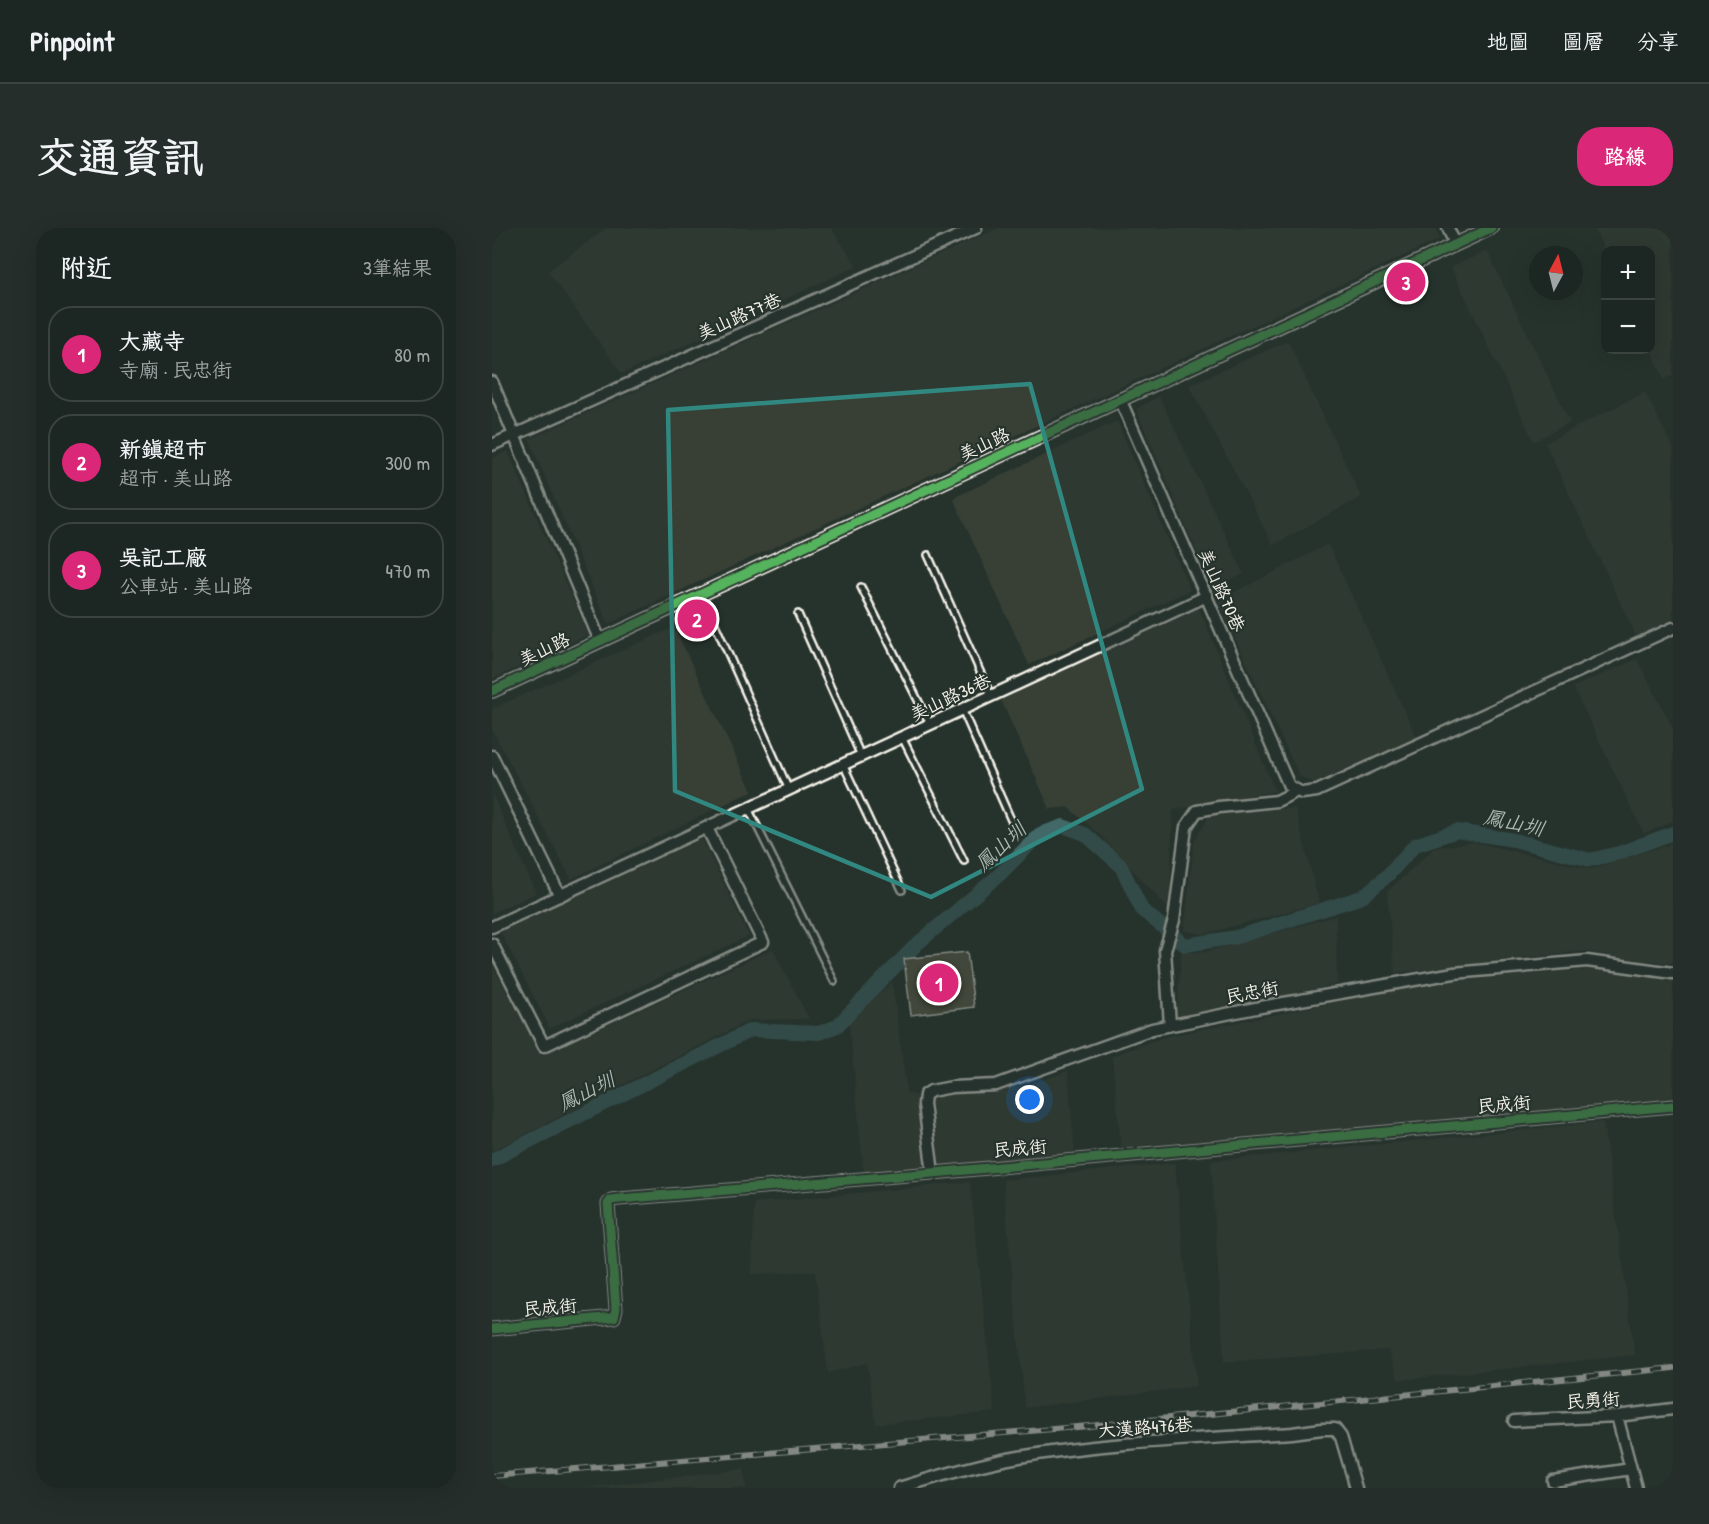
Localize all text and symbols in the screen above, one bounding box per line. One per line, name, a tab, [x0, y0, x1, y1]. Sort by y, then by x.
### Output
text: Pinpoint	[30, 22, 114, 60]
text: 地圖	[1487, 27, 1529, 56]
text: 圖層	[1562, 27, 1604, 56]
text: 分享	[1637, 27, 1679, 56]
button: 路線	[1577, 127, 1673, 186]
text: 交通資訊	[36, 128, 204, 185]
north arrow	[1529, 246, 1583, 300]
map controls	[1601, 246, 1655, 354]
button: +	[1601, 246, 1655, 300]
text: 附近	[60, 250, 112, 285]
text: 3筆結果	[363, 254, 432, 281]
pin: 3	[1386, 260, 1426, 304]
street label: 美山路77巷	[693, 286, 785, 346]
button: −	[1601, 300, 1655, 354]
text: 大藏寺	[119, 326, 185, 356]
text: 1	[78, 341, 85, 368]
text: 80 m	[394, 341, 430, 368]
text: 寺廟 · 民忠街	[119, 356, 232, 383]
street label: 美山路	[954, 421, 1014, 467]
text: 新鎮超市	[119, 434, 207, 464]
text: 2	[77, 449, 86, 476]
text: 300 m	[385, 449, 430, 476]
text: 超市 · 美山路	[119, 464, 232, 491]
text: 吳記工廠	[119, 542, 207, 572]
street label: 美山路70巷	[1192, 544, 1252, 636]
text: 3	[77, 557, 86, 584]
text: 470 m	[385, 557, 430, 584]
text: 公車站 · 美山路	[119, 572, 252, 599]
pin: 2	[678, 596, 716, 642]
street label: 美山路	[514, 626, 574, 672]
street label: 美山路36巷	[905, 667, 995, 727]
water label: 鳳山圳	[1481, 802, 1548, 842]
water label: 鳳山圳	[968, 814, 1033, 877]
pin: 1	[920, 960, 958, 1005]
street label: 民忠街	[1223, 975, 1281, 1009]
water label: 鳳山圳	[552, 1064, 621, 1117]
your location	[1015, 1085, 1044, 1114]
street label: 民成街	[1476, 1089, 1532, 1119]
street label: 民成街	[992, 1133, 1048, 1163]
street label: 民成街	[522, 1292, 578, 1322]
street label: 民勇街	[1565, 1386, 1621, 1414]
street label: 大漢路476巷	[1097, 1411, 1193, 1443]

